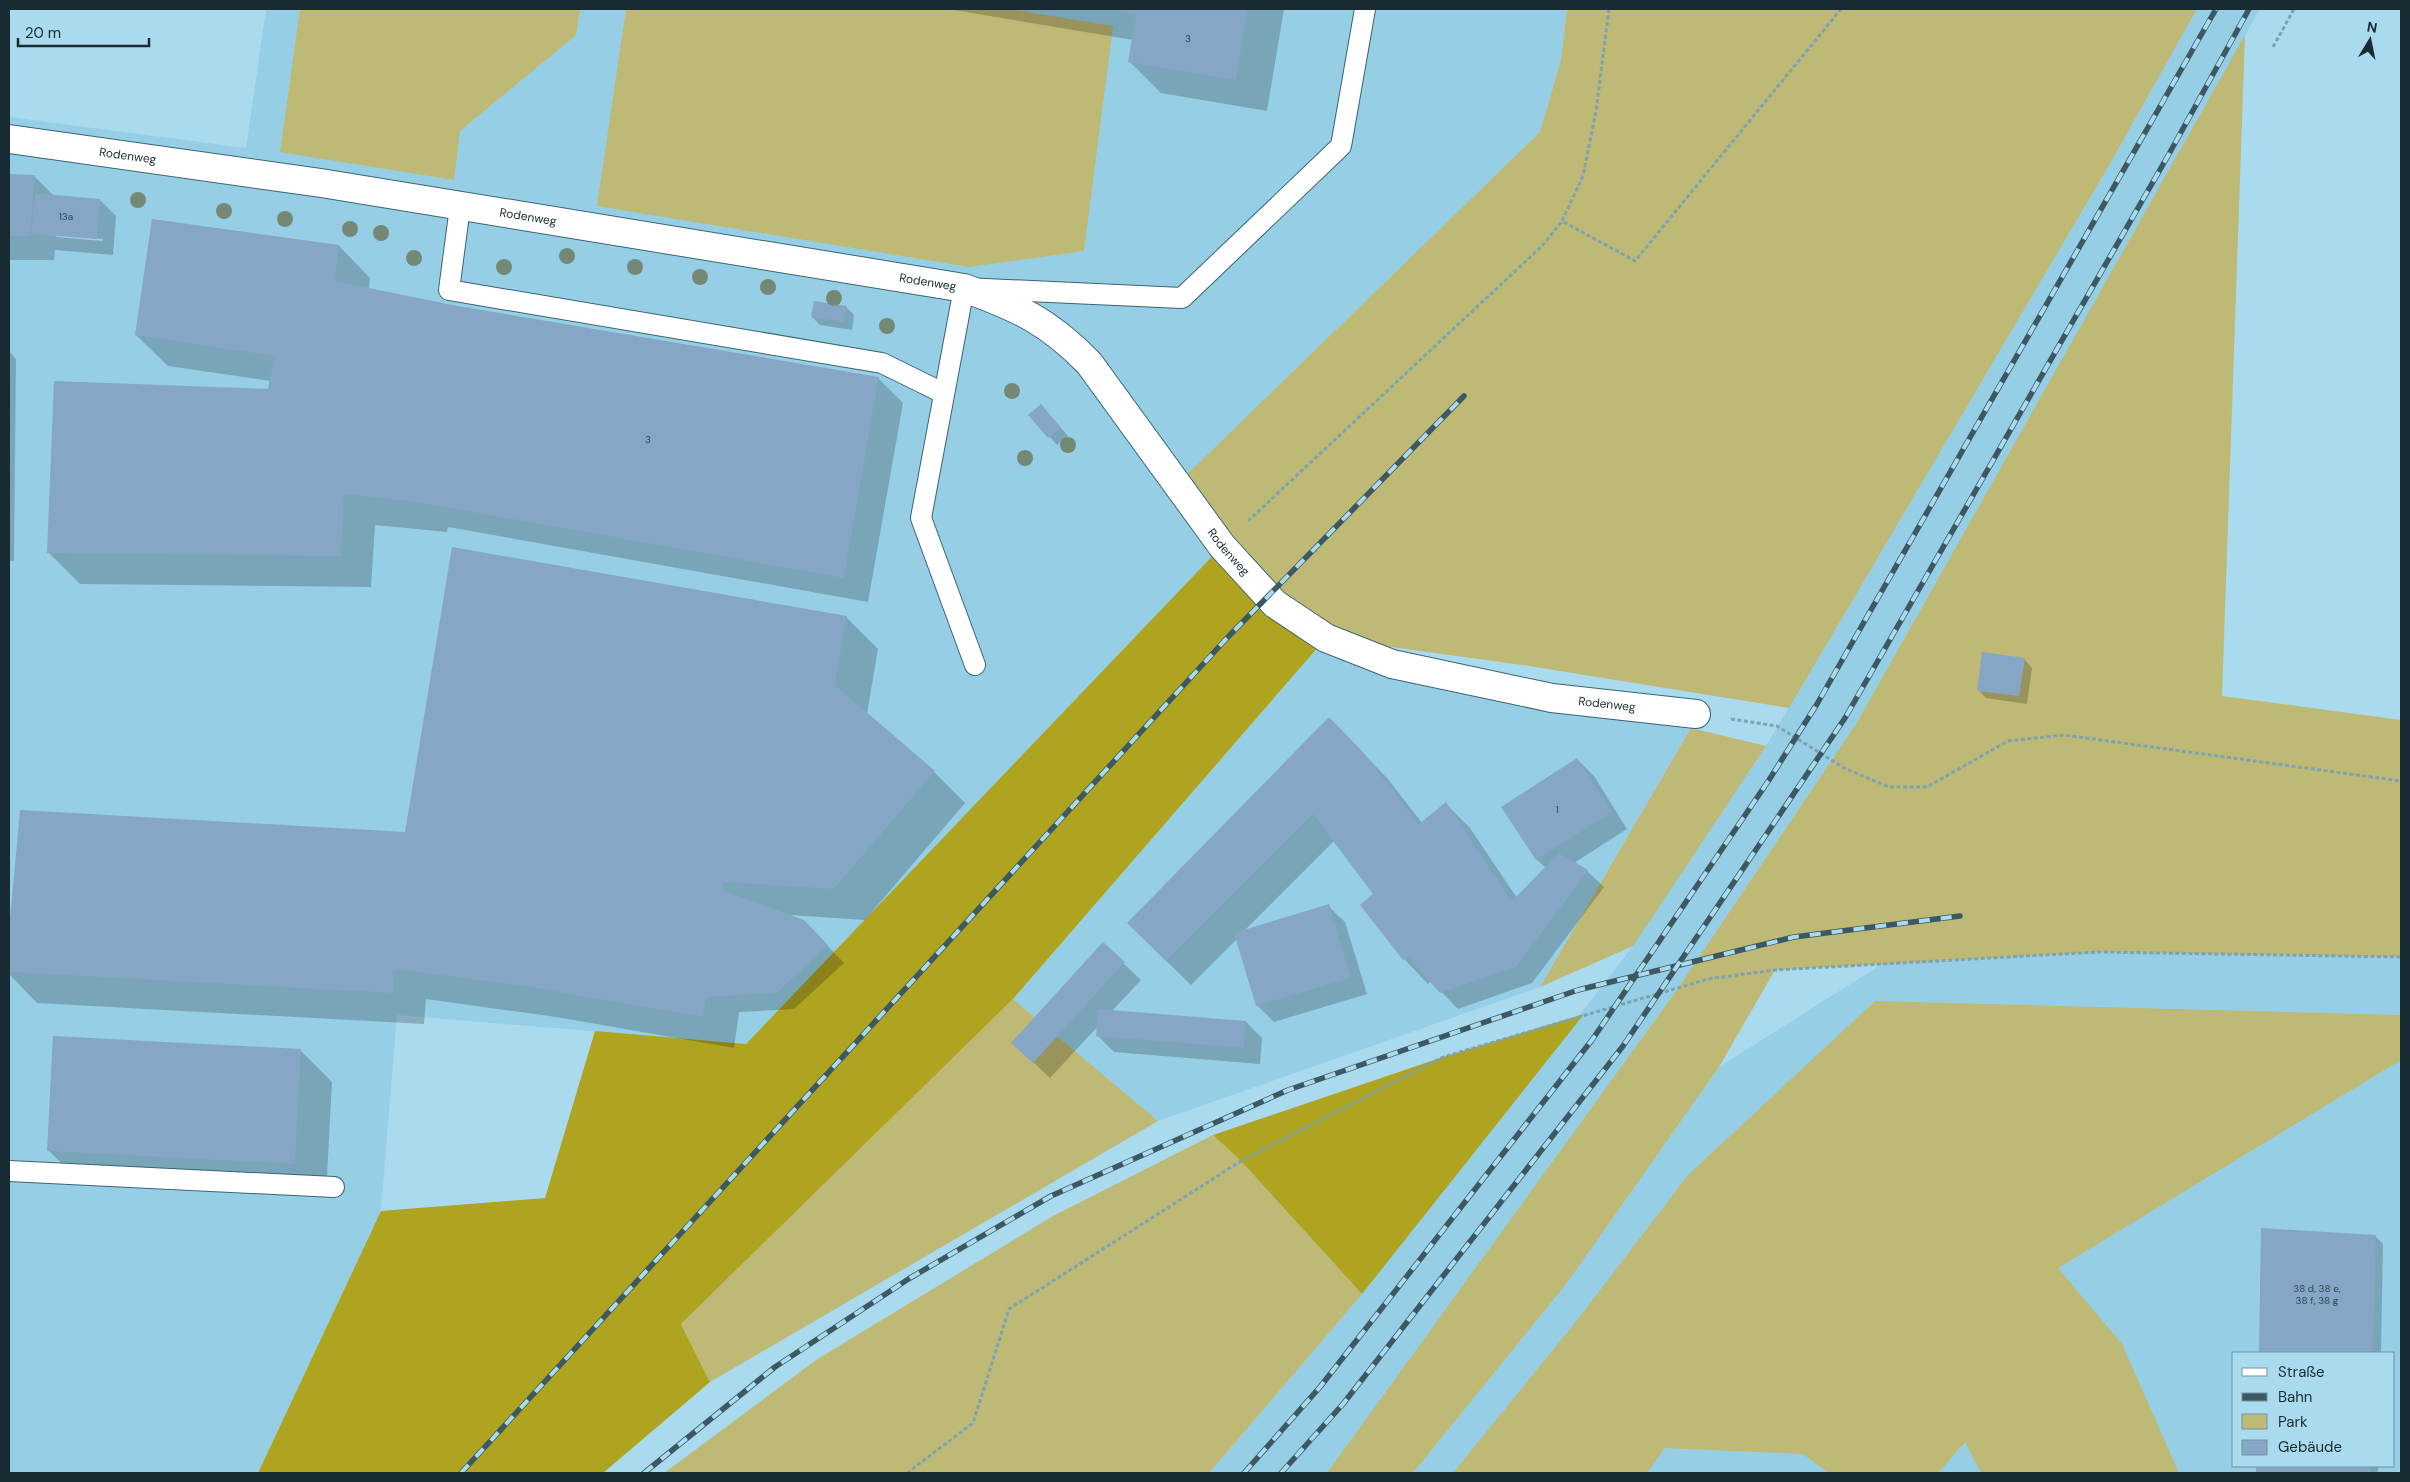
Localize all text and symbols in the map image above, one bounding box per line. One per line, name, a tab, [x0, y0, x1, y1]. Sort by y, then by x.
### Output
scale bar	[18, 15, 149, 47]
north arrow	[2345, 15, 2395, 65]
text: N	[2366, 17, 2379, 37]
text: 20 m	[25, 23, 61, 43]
house number: 3	[1185, 32, 1191, 45]
street label: Rodenweg	[98, 144, 158, 168]
street label: Rodenweg	[498, 204, 558, 229]
house number: 13a	[59, 210, 73, 223]
street label: Rodenweg	[898, 270, 958, 295]
house number: 3	[645, 433, 651, 446]
street label: Rodenweg	[1204, 525, 1253, 579]
street label: Rodenweg	[1578, 693, 1637, 715]
house number: 1	[1555, 803, 1559, 816]
house number: 38 d, 38 e, 38 f, 38 g	[2293, 1282, 2341, 1307]
legend	[2232, 1352, 2395, 1467]
text: Straße	[2278, 1362, 2325, 1382]
text: Bahn	[2278, 1387, 2312, 1407]
text: Park	[2278, 1412, 2308, 1432]
text: Gebäude	[2278, 1437, 2342, 1457]

